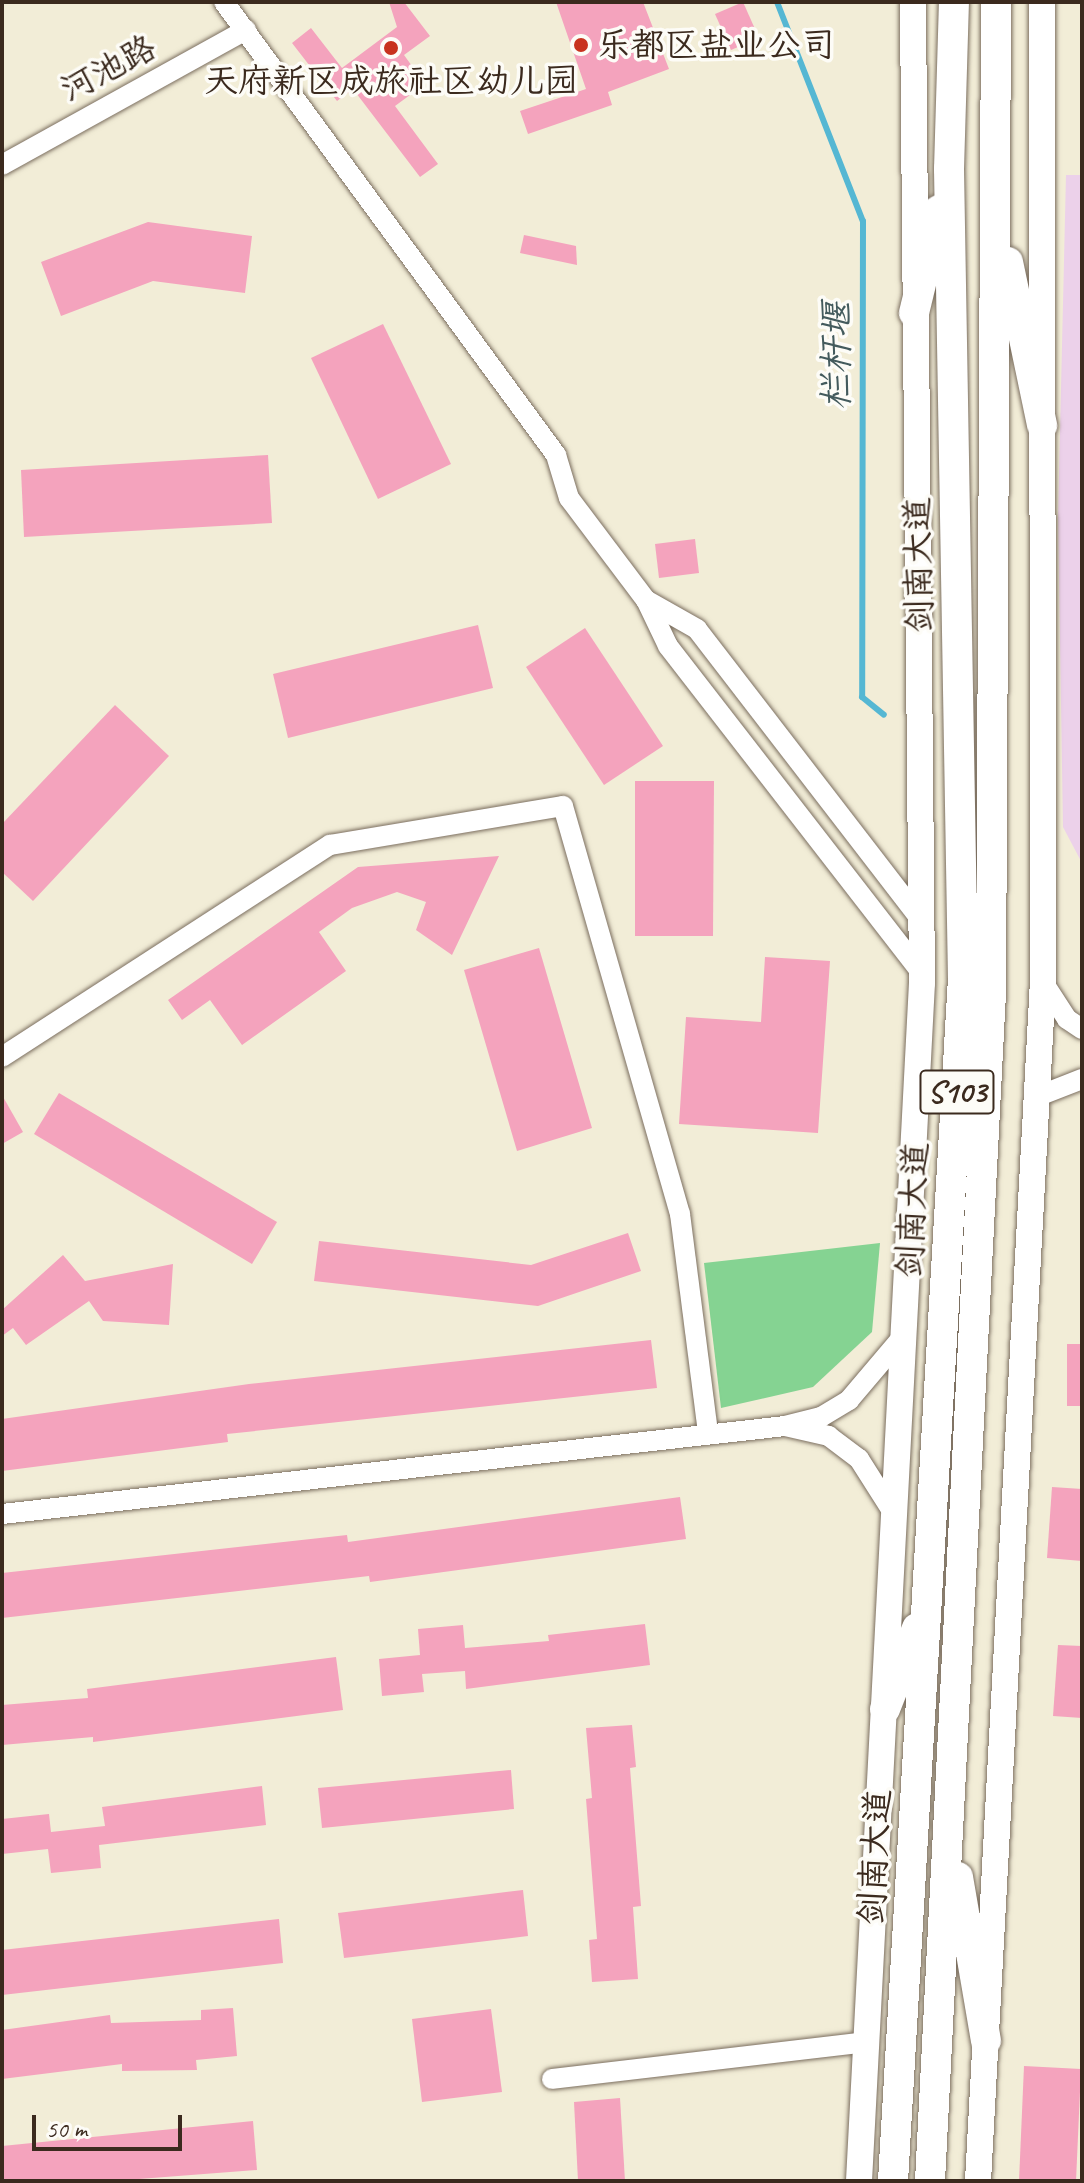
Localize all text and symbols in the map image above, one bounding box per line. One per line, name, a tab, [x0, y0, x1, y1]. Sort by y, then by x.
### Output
place label: 乐都区盐业公司	[597, 25, 835, 65]
street label: 河池路	[53, 26, 163, 110]
marker: 乐都区盐业公司	[572, 36, 590, 54]
marker: 天府新区成旅社区幼儿园	[382, 39, 400, 57]
place label: 天府新区成旅社区幼儿园	[204, 61, 578, 101]
water label: 栏杆堰	[815, 302, 859, 410]
street label: 剑南大道	[896, 497, 940, 633]
road number: S103	[919, 1064, 995, 1120]
street label: 剑南大道	[888, 1141, 936, 1279]
street label: 剑南大道	[850, 1788, 898, 1926]
scale bar	[36, 2099, 186, 2149]
text: 50 m	[46, 2114, 87, 2144]

